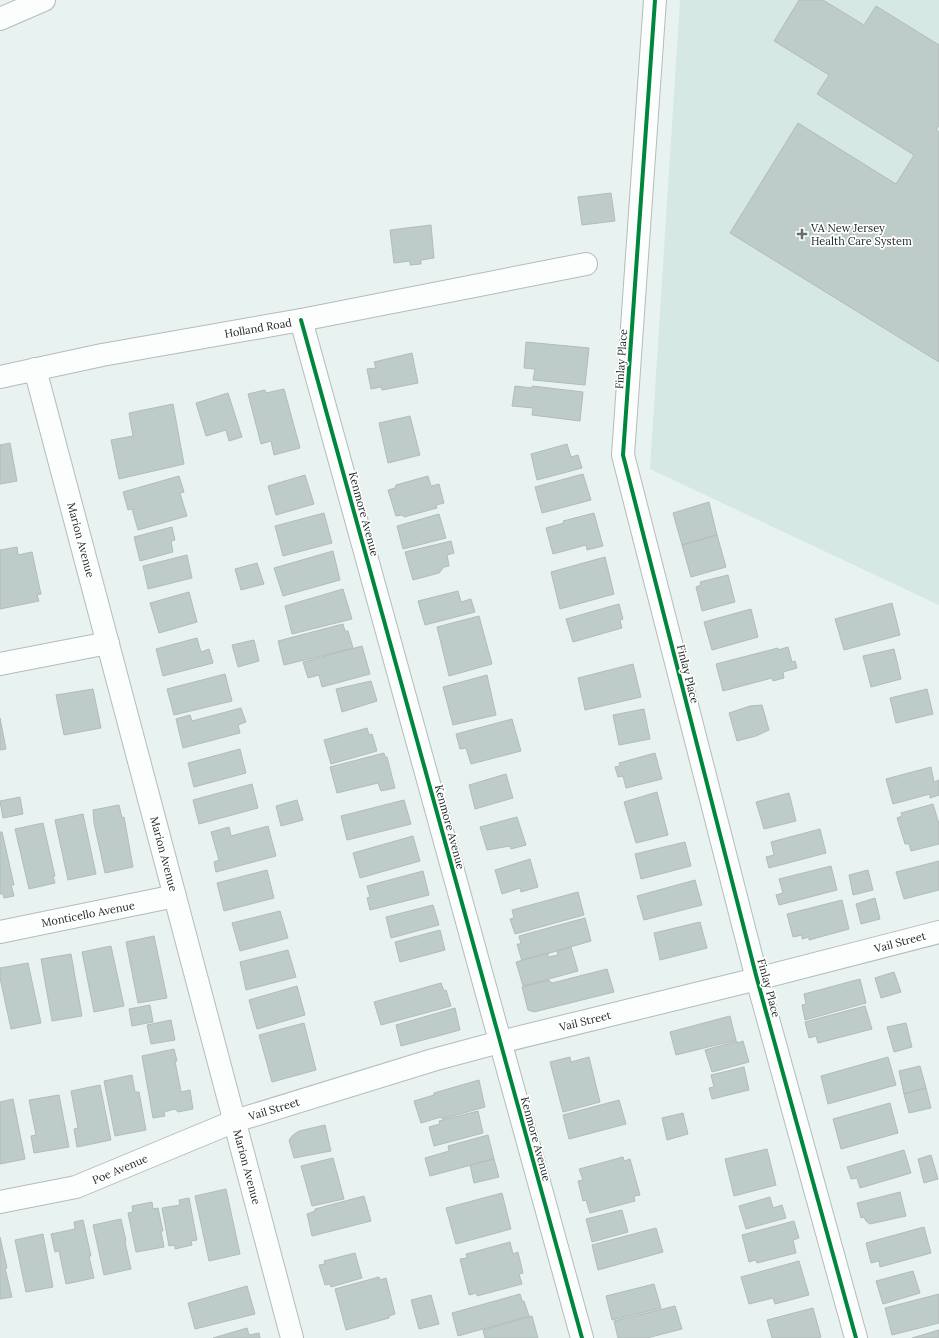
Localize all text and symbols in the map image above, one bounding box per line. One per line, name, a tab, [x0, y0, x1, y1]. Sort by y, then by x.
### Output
place label: VA New Jersey Health Care System	[810, 221, 912, 248]
marker: VA New Jersey Health Care System	[796, 228, 808, 240]
street label: Holland Road	[223, 315, 293, 341]
street label: Finlay Place	[612, 329, 630, 389]
street label: Kenmore Avenue	[346, 470, 382, 558]
street label: Marion Avenue	[64, 501, 98, 579]
street label: Finlay Place	[674, 643, 702, 705]
street label: Kenmore Avenue	[432, 783, 468, 871]
street label: Marion Avenue	[147, 815, 181, 893]
street label: Monticello Avenue	[40, 898, 136, 930]
street label: Vail Street	[872, 928, 928, 956]
street label: Finlay Place	[754, 957, 784, 1019]
street label: Vail Street	[557, 1008, 613, 1034]
street label: Vail Street	[246, 1094, 302, 1124]
street label: Kenmore Avenue	[518, 1095, 554, 1183]
street label: Marion Avenue	[230, 1128, 264, 1206]
street label: Poe Avenue	[90, 1151, 150, 1187]

